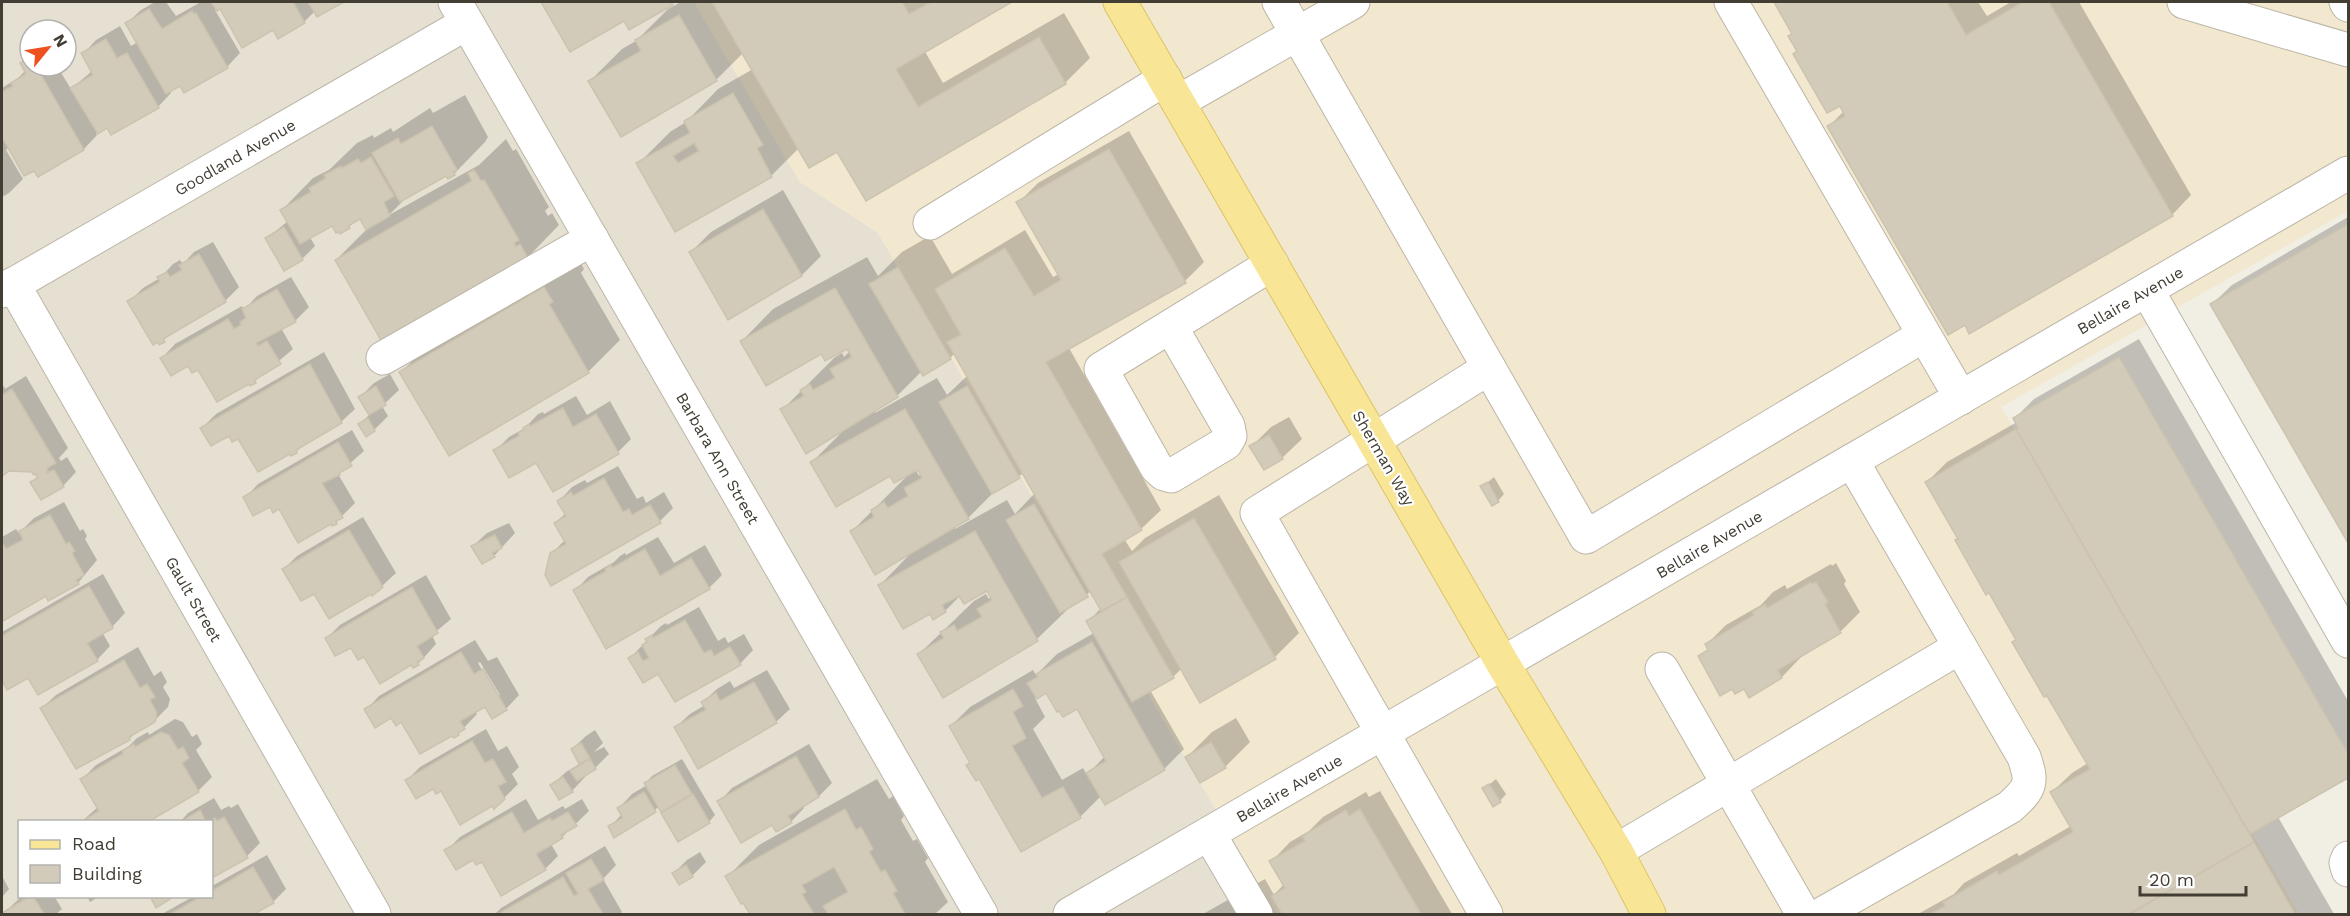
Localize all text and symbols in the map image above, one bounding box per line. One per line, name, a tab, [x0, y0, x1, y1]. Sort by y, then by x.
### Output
north arrow	[18, 18, 78, 78]
text: N	[49, 31, 72, 51]
street label: Goodland Avenue	[172, 115, 299, 200]
street label: Bellaire Avenue	[2074, 262, 2187, 339]
street label: Barbara Ann Street	[672, 389, 763, 528]
street label: Sherman Way	[1349, 407, 1419, 510]
street label: Bellaire Avenue	[1653, 506, 1766, 583]
street label: Gault Street	[161, 553, 226, 646]
street label: Bellaire Avenue	[1233, 750, 1346, 827]
legend	[18, 820, 213, 898]
text: Road	[72, 833, 116, 854]
scale bar	[2140, 859, 2246, 897]
text: Building	[72, 863, 142, 884]
text: 20 m	[2149, 869, 2194, 890]

